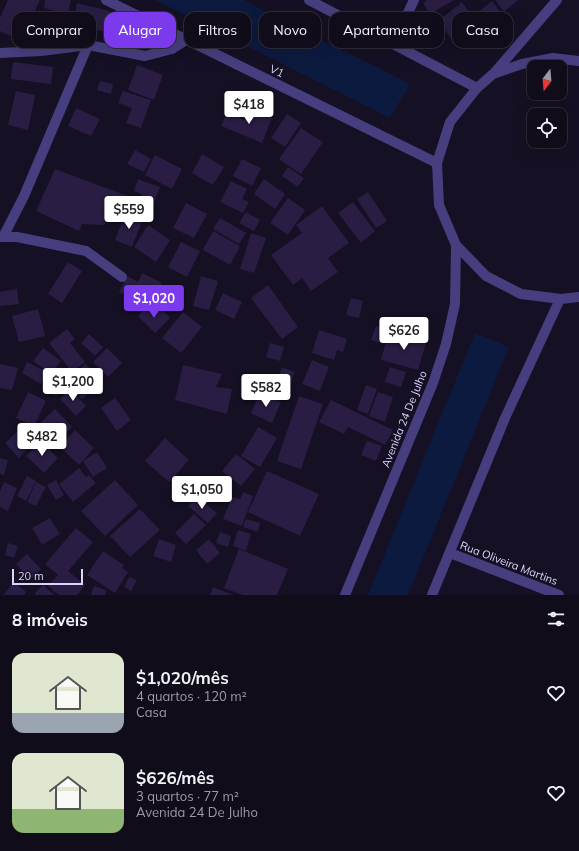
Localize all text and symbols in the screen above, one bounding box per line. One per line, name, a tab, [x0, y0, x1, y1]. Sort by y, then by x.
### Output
chip: Comprar	[12, 12, 96, 48]
chip: Alugar	[104, 12, 176, 48]
chip: Filtros	[184, 12, 251, 48]
chip: Novo	[259, 12, 321, 48]
chip: Apartamento	[329, 12, 444, 48]
chip: Casa	[452, 12, 513, 48]
north arrow	[527, 60, 567, 100]
map controls	[527, 60, 567, 148]
street label: V1	[268, 62, 286, 80]
pin: $418	[225, 91, 273, 125]
text: $418	[233, 96, 265, 112]
button: locate	[527, 108, 567, 148]
pin: $559	[105, 196, 153, 230]
text: $559	[113, 201, 145, 217]
pin: $1,020	[121, 285, 187, 319]
text: $1,020	[133, 290, 175, 306]
pin: $626	[380, 317, 428, 351]
text: $626	[388, 322, 420, 338]
pin: $1,200	[40, 368, 106, 402]
street label: Avenida 24 De Julho	[378, 369, 430, 469]
text: $1,200	[52, 373, 94, 389]
pin: $582	[242, 374, 290, 408]
text: $582	[250, 379, 282, 395]
pin: $482	[18, 423, 66, 457]
text: $482	[26, 428, 58, 444]
pin: $1,050	[169, 476, 235, 510]
text: $1,050	[181, 481, 223, 497]
street label: Rua Oliveira Martins	[458, 538, 560, 588]
scale bar	[12, 567, 83, 586]
text: 20 m	[18, 569, 44, 583]
icon: filters	[545, 608, 567, 630]
text: 8 imóveis	[12, 609, 88, 630]
text: $1,020/mês	[136, 667, 229, 688]
icon: home	[44, 669, 92, 717]
icon: heart	[545, 682, 567, 704]
text: 4 quartos · 120 m²	[136, 688, 247, 704]
text: Casa	[136, 704, 167, 720]
text: $626/mês	[136, 767, 214, 788]
icon: home	[44, 769, 92, 817]
icon: heart	[545, 782, 567, 804]
text: 3 quartos · 77 m²	[136, 788, 239, 804]
text: Avenida 24 De Julho	[136, 804, 258, 820]

